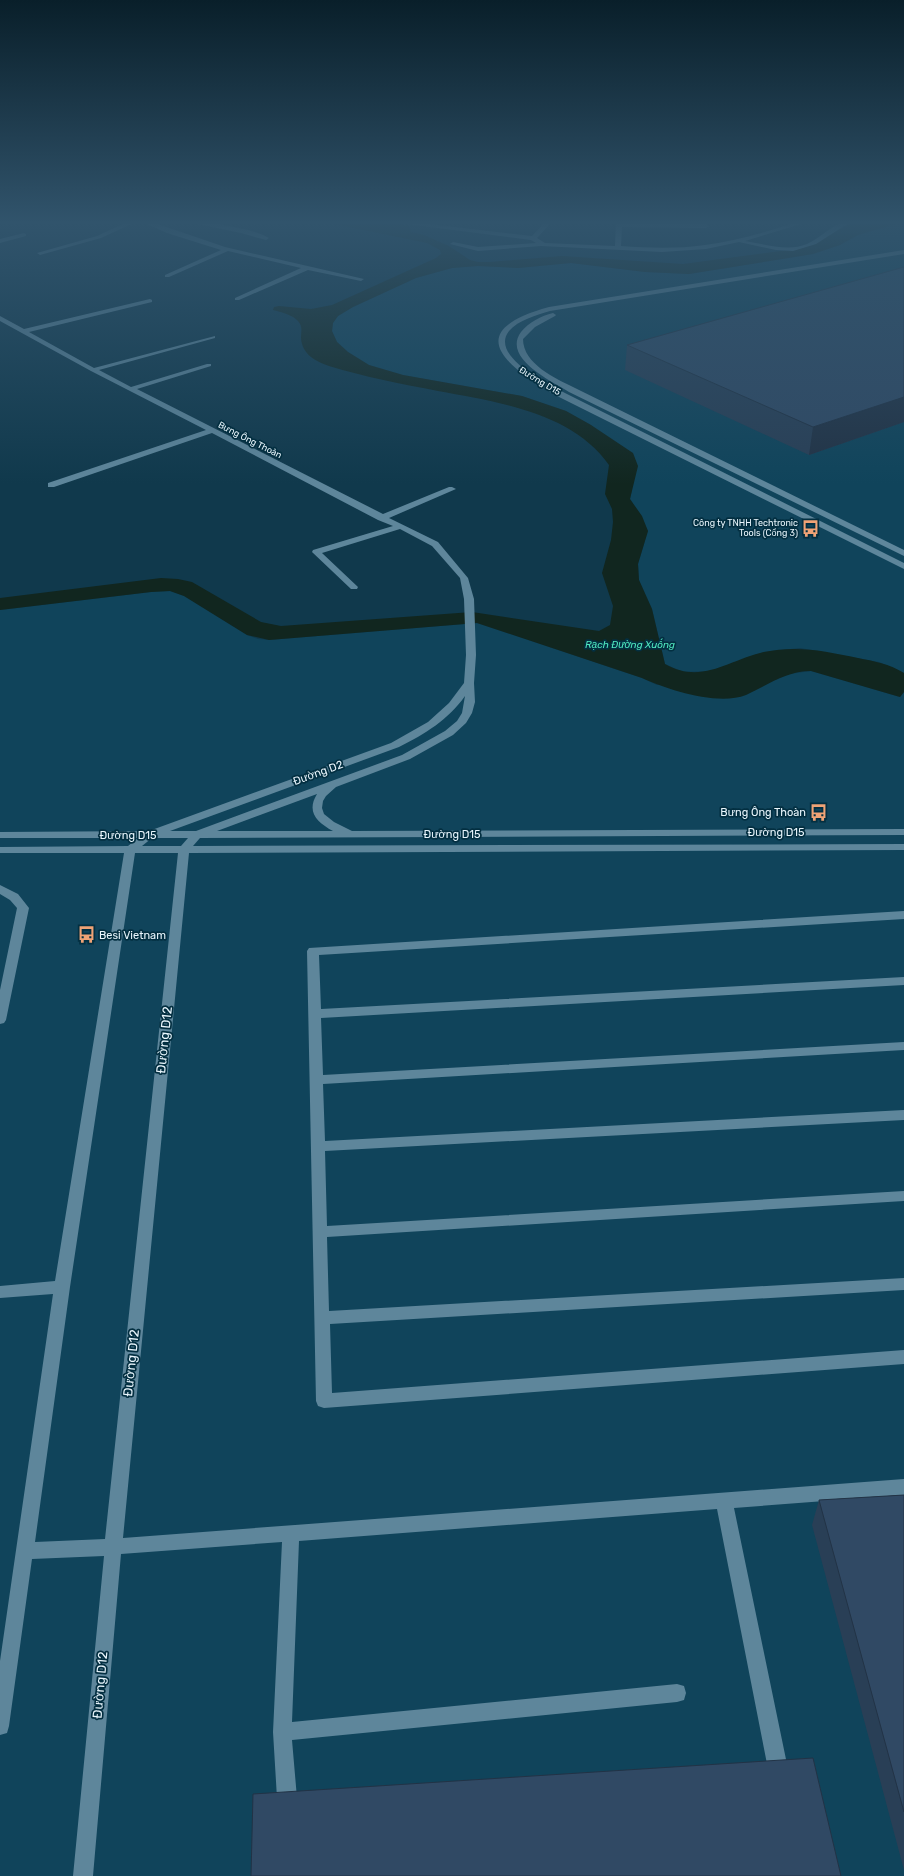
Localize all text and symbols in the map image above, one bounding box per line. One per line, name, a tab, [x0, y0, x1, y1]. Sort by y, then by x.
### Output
street label: Đường D15	[517, 365, 563, 397]
street label: Bưng Ông Thoàn	[217, 419, 284, 460]
place label: Công ty TNHH Techtronic Tools (Cổng 3)	[693, 518, 798, 538]
bus stop icon: Công ty TNHH Techtronic Tools (Cổng 3)	[801, 518, 821, 538]
water label: Rạch Đường Xuống	[585, 638, 675, 651]
street label: Đường D2	[291, 758, 345, 788]
bus stop icon: Bưng Ông Thoàn	[809, 802, 829, 822]
place label: Bưng Ông Thoàn	[720, 806, 806, 819]
street label: Đường D15	[747, 826, 805, 839]
street label: Đường D15	[423, 828, 481, 841]
street label: Đường D15	[99, 829, 157, 842]
bus stop icon: Besi Vietnam	[76, 925, 96, 945]
place label: Besi Vietnam	[99, 929, 166, 942]
street label: Đường D12	[153, 1006, 176, 1074]
street label: Đường D12	[120, 1329, 143, 1397]
street label: Đường D12	[90, 1651, 111, 1719]

